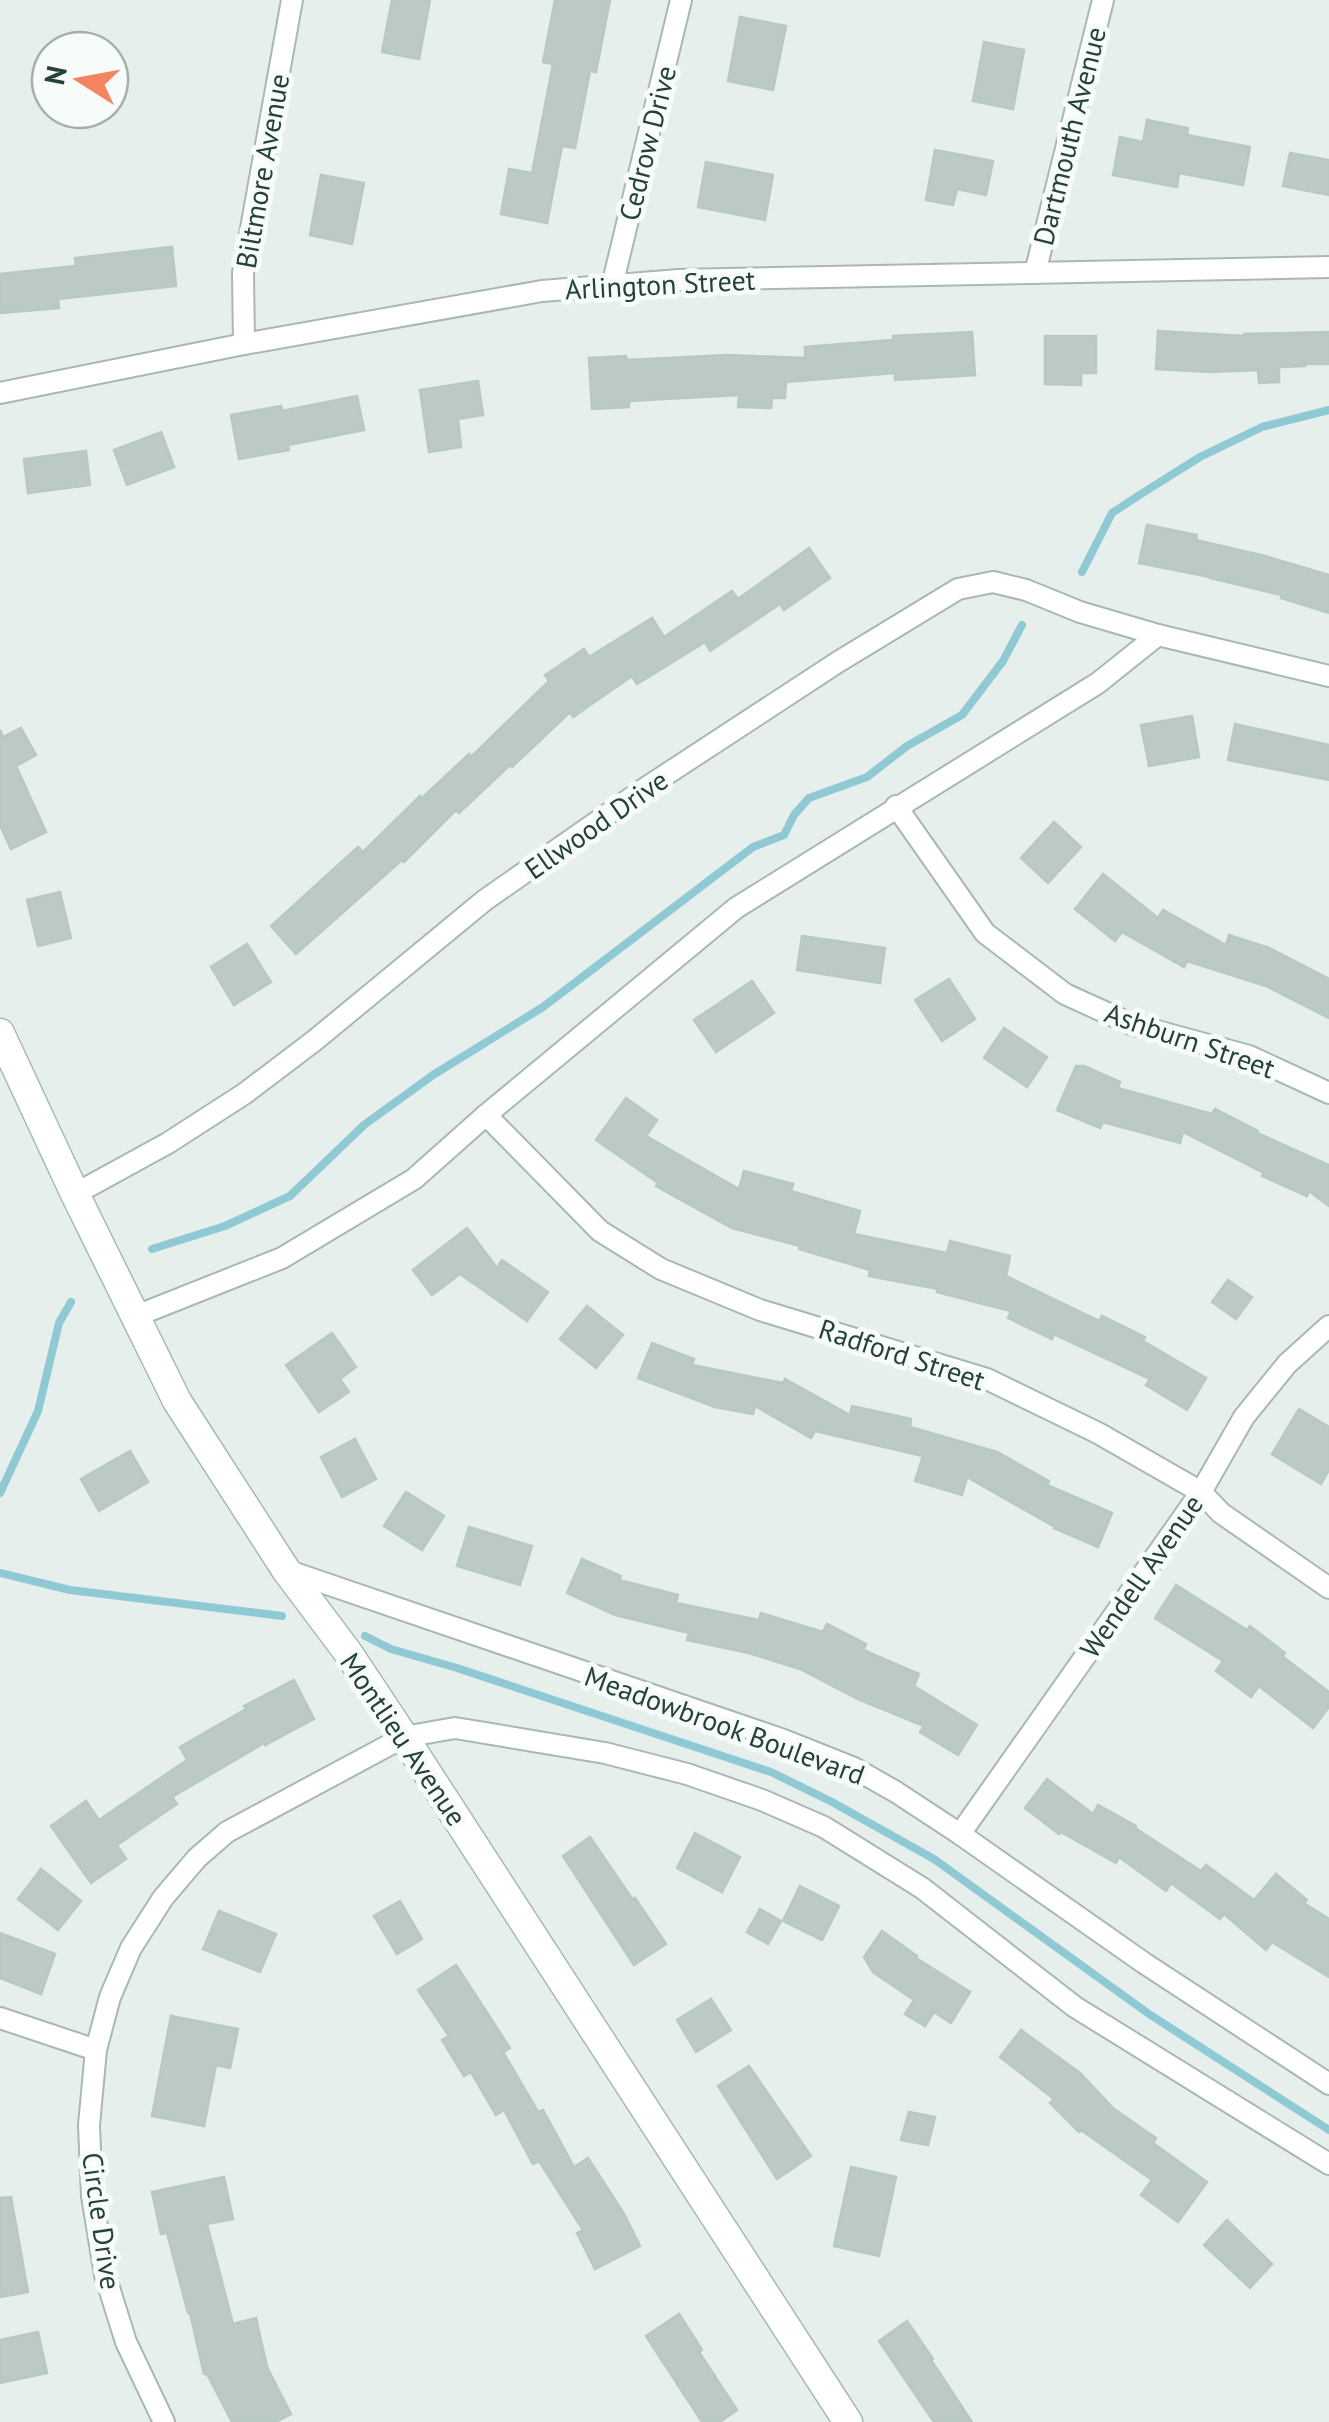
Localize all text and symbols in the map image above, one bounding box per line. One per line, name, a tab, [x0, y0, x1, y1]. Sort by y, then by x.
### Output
street label: Dartmouth Avenue	[1024, 23, 1114, 249]
north arrow	[30, 30, 130, 130]
street label: Cedrow Drive	[610, 62, 684, 224]
text: N	[35, 63, 75, 88]
street label: Biltmore Avenue	[227, 71, 297, 271]
street label: Arlington Street	[564, 261, 757, 307]
street label: Ellwood Drive	[517, 761, 675, 887]
street label: Ashburn Street	[1100, 994, 1280, 1087]
street label: Radford Street	[814, 1310, 990, 1398]
street label: Wendell Avenue	[1071, 1487, 1211, 1665]
street label: Montlieu Avenue	[332, 1645, 476, 1833]
street label: Meadowbrook Boulevard	[580, 1657, 870, 1793]
street label: Circle Drive	[74, 2150, 130, 2292]

